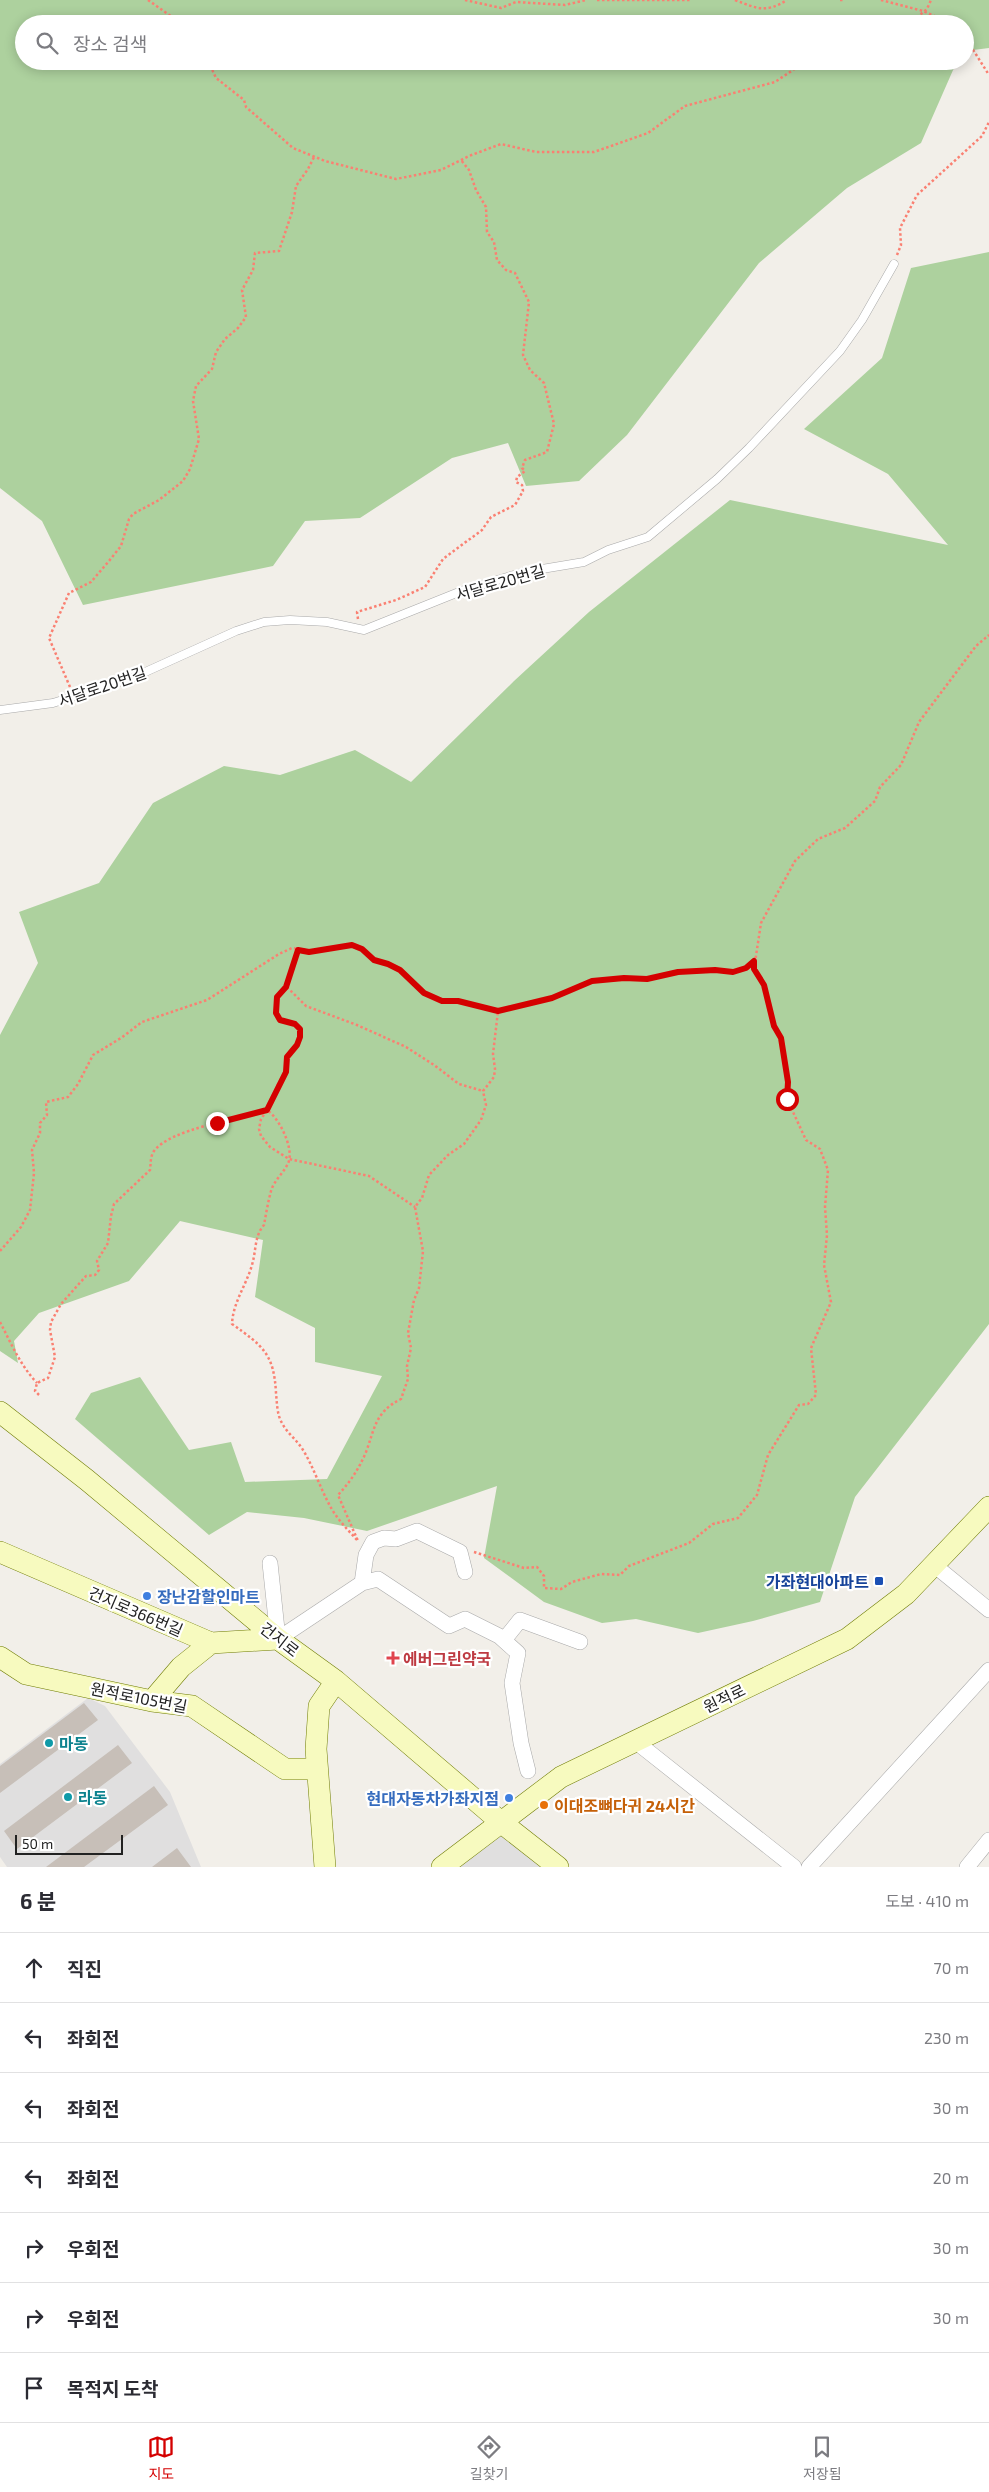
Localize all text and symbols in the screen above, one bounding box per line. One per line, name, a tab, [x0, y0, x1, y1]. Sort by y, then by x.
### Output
search box	[15, 15, 974, 70]
icon: search	[33, 29, 61, 57]
text: 장소 검색	[73, 32, 147, 55]
street label: 서달로20번길	[453, 560, 547, 604]
street label: 서달로20번길	[55, 662, 149, 710]
route start	[776, 1088, 799, 1111]
route end	[206, 1112, 229, 1135]
place label: 가좌현대아파트	[766, 1572, 869, 1591]
marker: 가좌현대아파트	[873, 1575, 885, 1587]
street label: 건지로366번길	[86, 1583, 186, 1639]
place label: 장난감할인마트	[157, 1587, 260, 1606]
marker: 장난감할인마트	[141, 1590, 153, 1602]
street label: 건지로	[257, 1618, 303, 1660]
place label: 에버그린약국	[403, 1649, 491, 1668]
marker: 에버그린약국	[387, 1652, 399, 1664]
street label: 원적로105번길	[89, 1678, 189, 1716]
street label: 원적로	[700, 1680, 748, 1716]
place label: 마동	[59, 1734, 88, 1753]
marker: 마동	[43, 1737, 55, 1749]
place label: 라동	[78, 1788, 107, 1807]
place label: 현대자동차가좌지점	[367, 1789, 499, 1808]
marker: 라동	[62, 1791, 74, 1803]
marker: 현대자동차가좌지점	[503, 1792, 515, 1804]
place label: 이대조뼈다귀 24시간	[554, 1796, 695, 1815]
marker: 이대조뼈다귀 24시간	[538, 1799, 550, 1811]
scale bar	[15, 1832, 122, 1855]
text: 50 m	[22, 1835, 53, 1852]
text: 6 분	[20, 1888, 56, 1913]
text: 도보 · 410 m	[885, 1891, 969, 1910]
icon: ahead	[20, 1954, 48, 1982]
text: 직진	[67, 1957, 102, 1980]
text: 70 m	[934, 1958, 969, 1977]
icon: left	[20, 2024, 48, 2052]
text: 좌회전	[67, 2027, 119, 2050]
text: 230 m	[924, 2028, 969, 2047]
icon: left	[20, 2094, 48, 2122]
text: 좌회전	[67, 2097, 119, 2120]
text: 30 m	[933, 2098, 969, 2117]
icon: left	[20, 2164, 48, 2192]
text: 좌회전	[67, 2167, 119, 2190]
text: 20 m	[933, 2168, 969, 2187]
icon: right	[20, 2234, 48, 2262]
text: 우회전	[67, 2237, 119, 2260]
text: 30 m	[933, 2238, 969, 2257]
icon: right	[20, 2304, 48, 2332]
text: 우회전	[67, 2307, 119, 2330]
text: 30 m	[933, 2308, 969, 2327]
icon: arrive	[20, 2374, 48, 2402]
text: 목적지 도착	[67, 2377, 159, 2400]
tab: 지도	[147, 2433, 175, 2483]
tab: 길찾기	[470, 2433, 508, 2483]
tab: 저장됨	[803, 2433, 842, 2483]

